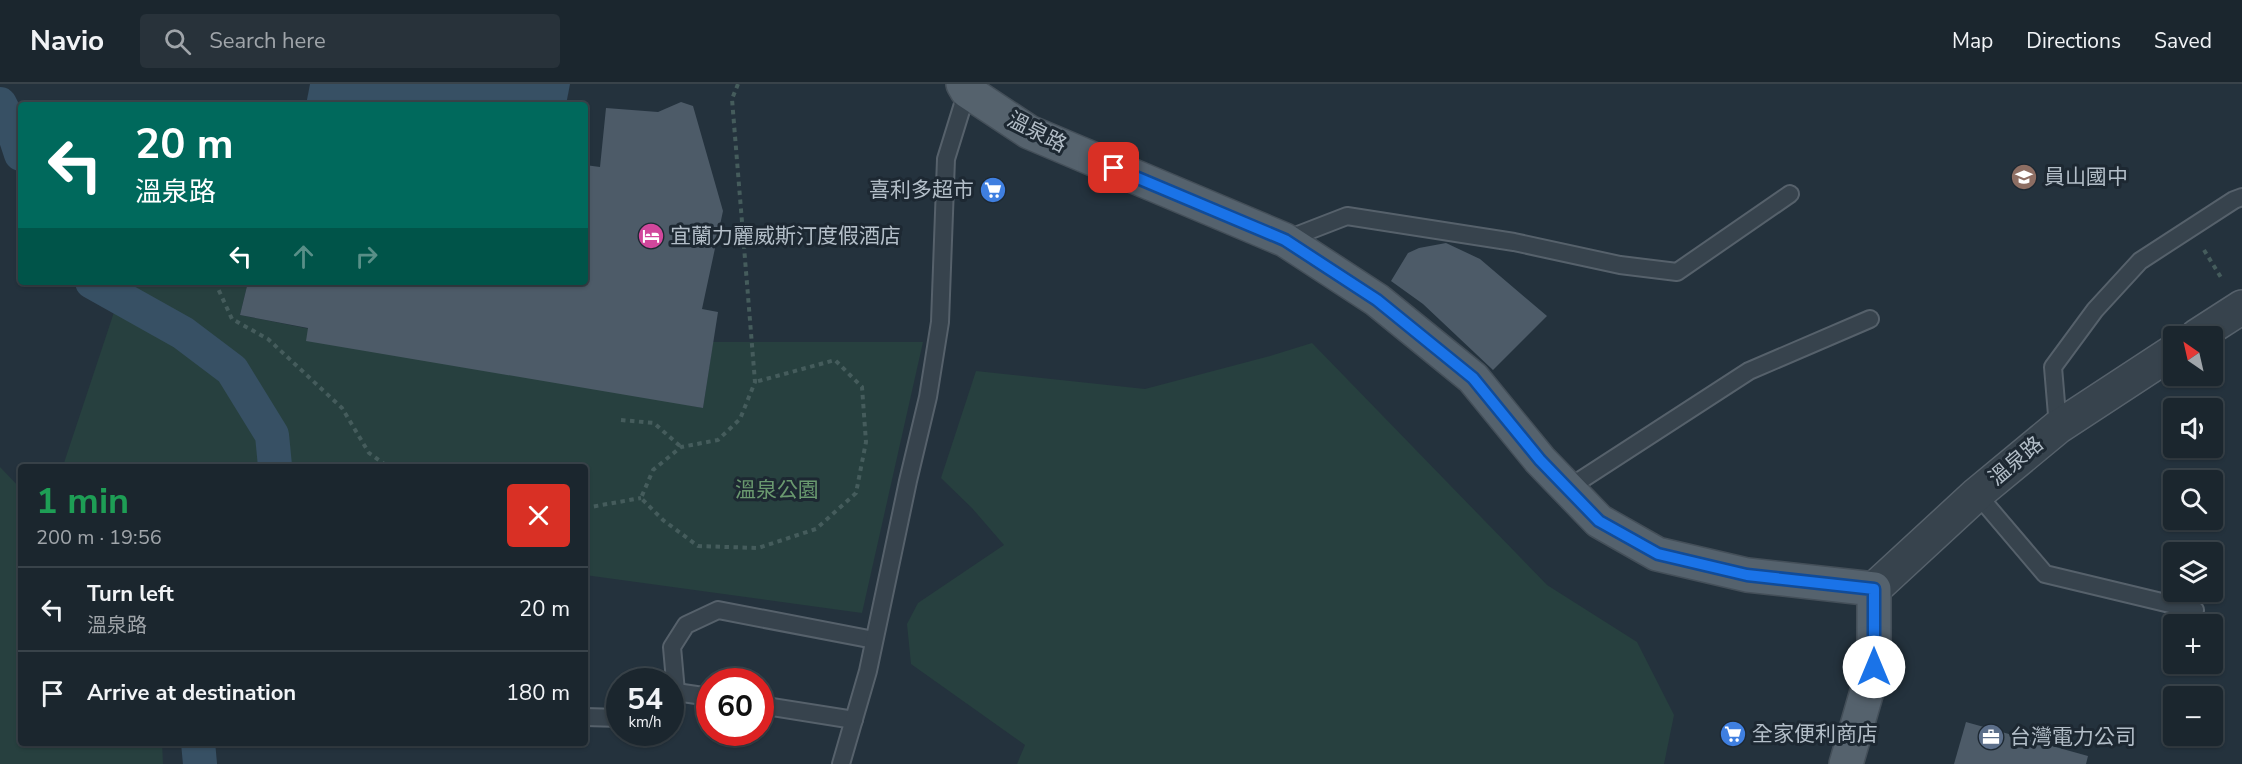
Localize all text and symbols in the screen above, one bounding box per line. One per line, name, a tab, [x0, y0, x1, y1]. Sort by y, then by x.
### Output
search box	[140, 14, 560, 68]
text: Navio	[30, 22, 104, 60]
icon: search	[161, 25, 194, 58]
text: Search here	[209, 26, 326, 56]
text: Map	[1952, 27, 1993, 55]
text: Directions	[2026, 27, 2121, 55]
text: Saved	[2154, 27, 2212, 55]
street label: 溫泉路	[1003, 105, 1071, 159]
text: 20 m	[135, 116, 234, 173]
icon: left	[36, 126, 114, 204]
pin	[1088, 142, 1139, 193]
icon: arrive	[1097, 151, 1130, 184]
school or university icon: 員山國中	[2009, 162, 2039, 192]
place label: 員山國中	[2044, 163, 2128, 191]
text: 溫泉路	[135, 174, 216, 211]
supermarket icon: 喜利多超市	[978, 175, 1008, 205]
place label: 喜利多超市	[869, 176, 974, 204]
hotel icon: 宜蘭力麗威斯汀度假酒店	[636, 221, 666, 251]
place label: 宜蘭力麗威斯汀度假酒店	[670, 222, 901, 250]
icon: left	[224, 240, 257, 273]
icon: ahead	[287, 240, 320, 273]
icon: right	[350, 240, 383, 273]
north arrow	[2163, 326, 2223, 386]
map controls	[2163, 326, 2223, 746]
button: sound	[2163, 398, 2223, 458]
street label: 溫泉路	[1983, 430, 2049, 492]
button: search	[2163, 470, 2223, 530]
park label: 溫泉公園	[735, 476, 819, 504]
text: 1 min	[36, 477, 129, 526]
button: close	[507, 484, 570, 547]
text: 200 m · 19:56	[36, 524, 162, 551]
button: layers	[2163, 542, 2223, 602]
text: Turn left	[87, 579, 174, 609]
icon: left	[36, 593, 69, 626]
text: 20 m	[519, 594, 570, 624]
text: 溫泉路	[87, 612, 147, 639]
button: +	[2163, 614, 2223, 674]
position arrow	[1842, 635, 1906, 699]
speed limit sign: 60	[696, 668, 774, 746]
icon: arrive	[36, 677, 69, 710]
text: Arrive at destination	[87, 678, 296, 708]
text: 180 m	[506, 678, 570, 708]
text: 54	[627, 679, 663, 720]
button: −	[2163, 686, 2223, 746]
text: km/h	[628, 712, 662, 732]
supermarket icon: 全家便利商店	[1718, 719, 1748, 749]
place label: 全家便利商店	[1752, 720, 1878, 748]
office icon: 台灣電力公司	[1976, 722, 2006, 752]
place label: 台灣電力公司	[2010, 723, 2136, 751]

